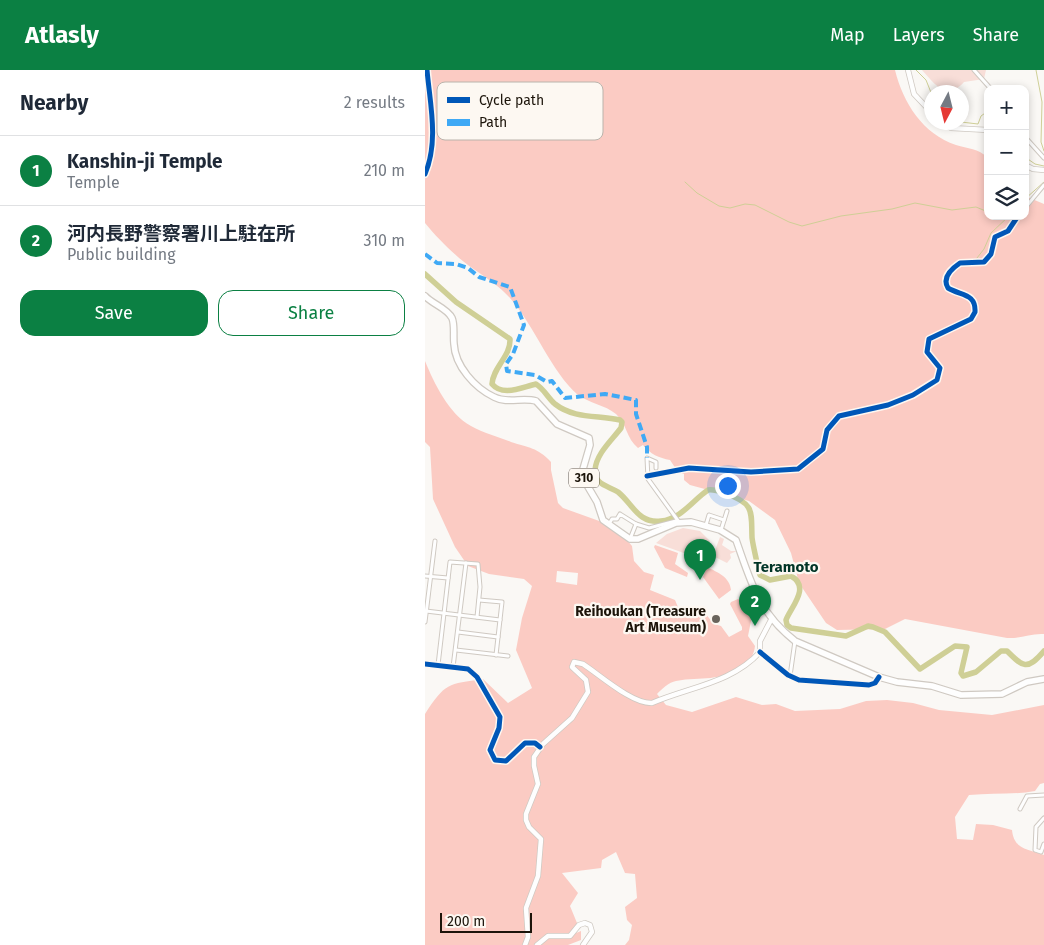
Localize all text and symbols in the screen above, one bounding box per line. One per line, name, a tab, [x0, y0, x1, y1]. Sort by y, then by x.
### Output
text: Atlasly	[25, 21, 99, 49]
text: Map	[830, 24, 865, 46]
text: Layers	[893, 24, 945, 46]
text: Share	[973, 24, 1019, 46]
legend	[437, 82, 603, 140]
north arrow	[924, 85, 969, 130]
map controls	[984, 85, 1029, 220]
button: +	[984, 85, 1029, 130]
text: Nearby	[20, 90, 88, 116]
text: Cycle path	[479, 92, 544, 109]
text: 2 results	[344, 93, 405, 112]
text: Path	[479, 114, 507, 131]
button: −	[984, 130, 1029, 175]
text: Kanshin-ji Temple	[67, 150, 223, 173]
text: 1	[32, 161, 40, 180]
text: 210 m	[364, 161, 405, 180]
text: Temple	[67, 173, 120, 192]
button: layers	[984, 175, 1029, 220]
text: 河内長野警察署川上駐在所	[67, 222, 295, 245]
text: 2	[32, 231, 40, 250]
text: 310 m	[364, 231, 405, 250]
text: Public building	[67, 245, 175, 264]
button: Save	[20, 290, 208, 336]
button: Share	[218, 290, 405, 336]
road number: 310	[569, 468, 599, 488]
your location	[715, 473, 741, 499]
pin: 1	[684, 539, 716, 580]
district label: Teramoto	[754, 558, 819, 576]
pin: 2	[739, 585, 771, 626]
place label: Reihoukan (Treasure Art Museum)	[575, 603, 706, 636]
marker: Reihoukan (Treasure Art Museum)	[710, 613, 722, 625]
scale bar	[440, 910, 533, 933]
text: 200 m	[447, 913, 485, 930]

